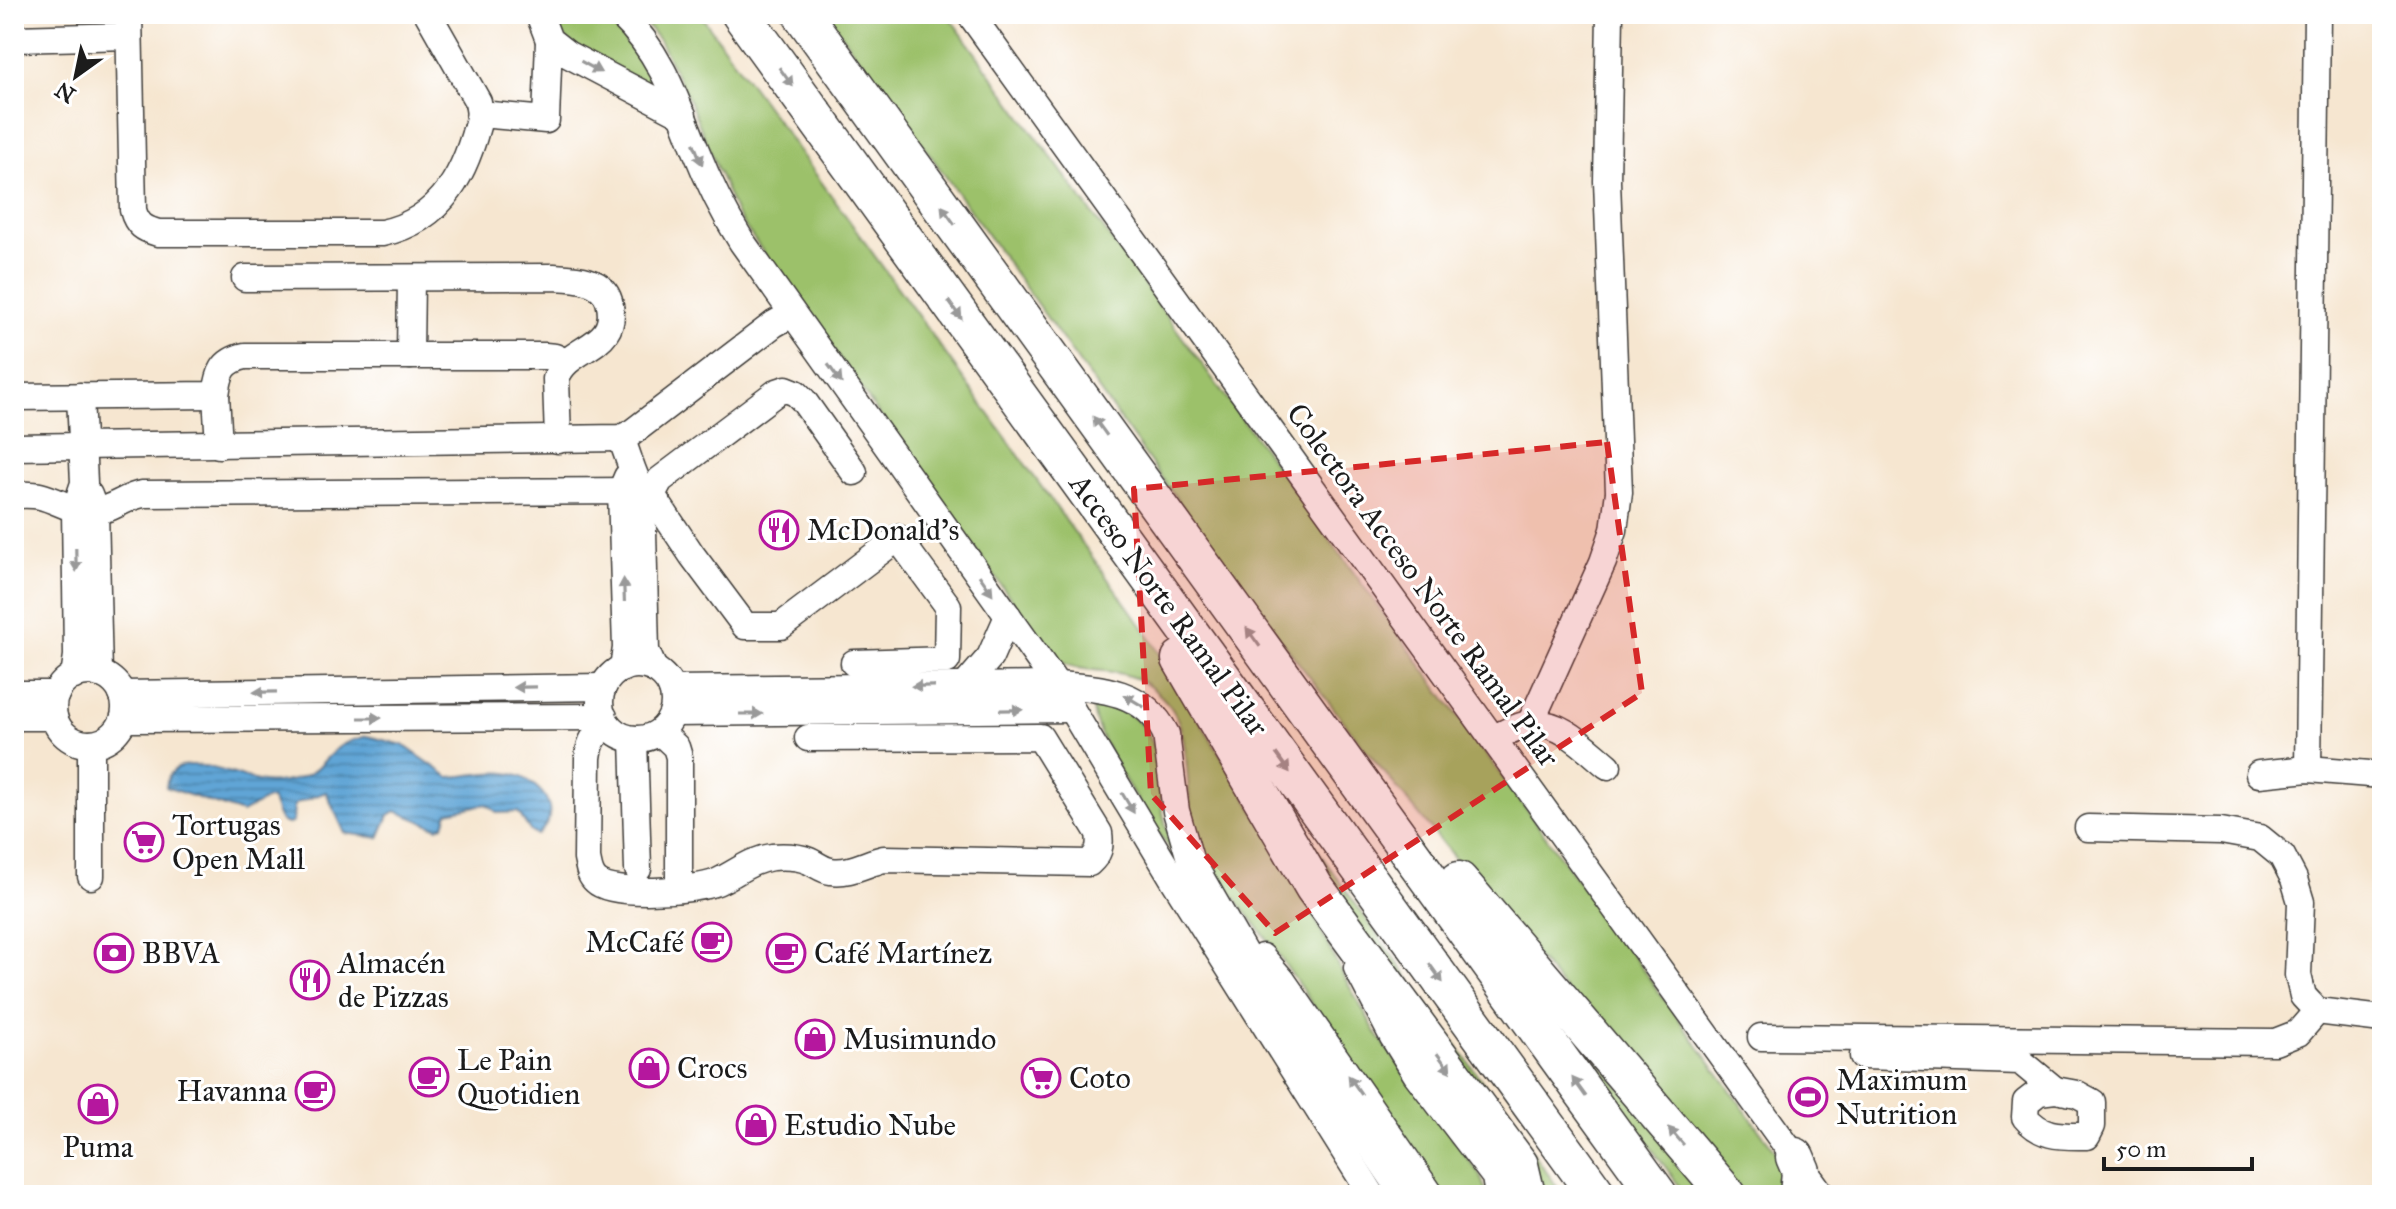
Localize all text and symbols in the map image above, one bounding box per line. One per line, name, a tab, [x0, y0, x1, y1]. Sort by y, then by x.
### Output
north arrow	[36, 36, 116, 116]
one-way arrow	[579, 60, 602, 74]
one-way arrow	[778, 67, 794, 88]
text: N	[50, 76, 81, 109]
one-way arrow	[692, 142, 705, 166]
one-way arrow	[941, 205, 956, 226]
one-way arrow	[947, 300, 962, 321]
one-way arrow	[827, 363, 842, 384]
street label: Colectora Acceso Norte Ramal Pilar	[1279, 396, 1567, 774]
one-way arrow	[1092, 415, 1108, 437]
street label: Acceso Norte Ramal Pilar	[1061, 465, 1277, 744]
restaurant icon: McDonald's	[758, 509, 800, 551]
place label: McDonald's	[807, 512, 959, 548]
one-way arrow	[69, 548, 82, 573]
one-way arrow	[978, 575, 993, 596]
one-way arrow	[618, 577, 631, 602]
one-way arrow	[1245, 626, 1261, 647]
one-way arrow	[910, 680, 935, 692]
one-way arrow	[512, 681, 537, 694]
one-way arrow	[252, 686, 277, 698]
one-way arrow	[1123, 694, 1145, 708]
one-way arrow	[999, 704, 1024, 717]
one-way arrow	[739, 708, 764, 720]
one-way arrow	[358, 712, 383, 724]
one-way arrow	[1275, 752, 1290, 773]
one-way arrow	[1120, 792, 1134, 814]
place label: Tortugas Open Mall	[172, 807, 306, 877]
supermarket icon: Tortugas Open Mall	[123, 821, 165, 863]
cafe icon: McCafé	[691, 921, 733, 963]
place label: McCafé	[585, 924, 684, 960]
bank icon: BBVA	[93, 932, 135, 974]
cafe icon: Café Martínez	[765, 932, 807, 974]
place label: BBVA	[142, 935, 220, 971]
place label: Café Martínez	[814, 935, 992, 971]
place label: Almacén de Pizzas	[336, 945, 449, 1015]
restaurant icon: Almacén de Pizzas	[289, 959, 331, 1001]
one-way arrow	[1428, 962, 1444, 984]
shop icon: Musimundo	[794, 1018, 836, 1060]
place label: Musimundo	[843, 1021, 996, 1057]
place label: Le Pain Quotidien	[457, 1042, 580, 1112]
shop icon: Crocs	[628, 1047, 670, 1089]
place label: Crocs	[677, 1050, 748, 1086]
one-way arrow	[1435, 1052, 1451, 1073]
cafe icon: Le Pain Quotidien	[408, 1056, 450, 1098]
supermarket icon: Coto	[1020, 1057, 1062, 1099]
place label: Coto	[1069, 1060, 1131, 1096]
place label: Maximum Nutrition	[1836, 1062, 1967, 1132]
cafe icon: Havanna	[294, 1070, 336, 1112]
place label: Havanna	[177, 1073, 287, 1109]
one-way arrow	[1348, 1075, 1363, 1096]
one-way arrow	[1572, 1076, 1587, 1097]
sports icon: Maximum Nutrition	[1787, 1076, 1829, 1118]
shop icon: Puma	[77, 1083, 119, 1125]
shop icon: Estudio Nube	[735, 1104, 777, 1146]
place label: Estudio Nube	[784, 1107, 956, 1143]
scale bar	[2104, 1121, 2252, 1171]
one-way arrow	[1668, 1126, 1685, 1146]
place label: Puma	[62, 1129, 134, 1165]
text: 50 m	[2116, 1134, 2166, 1164]

